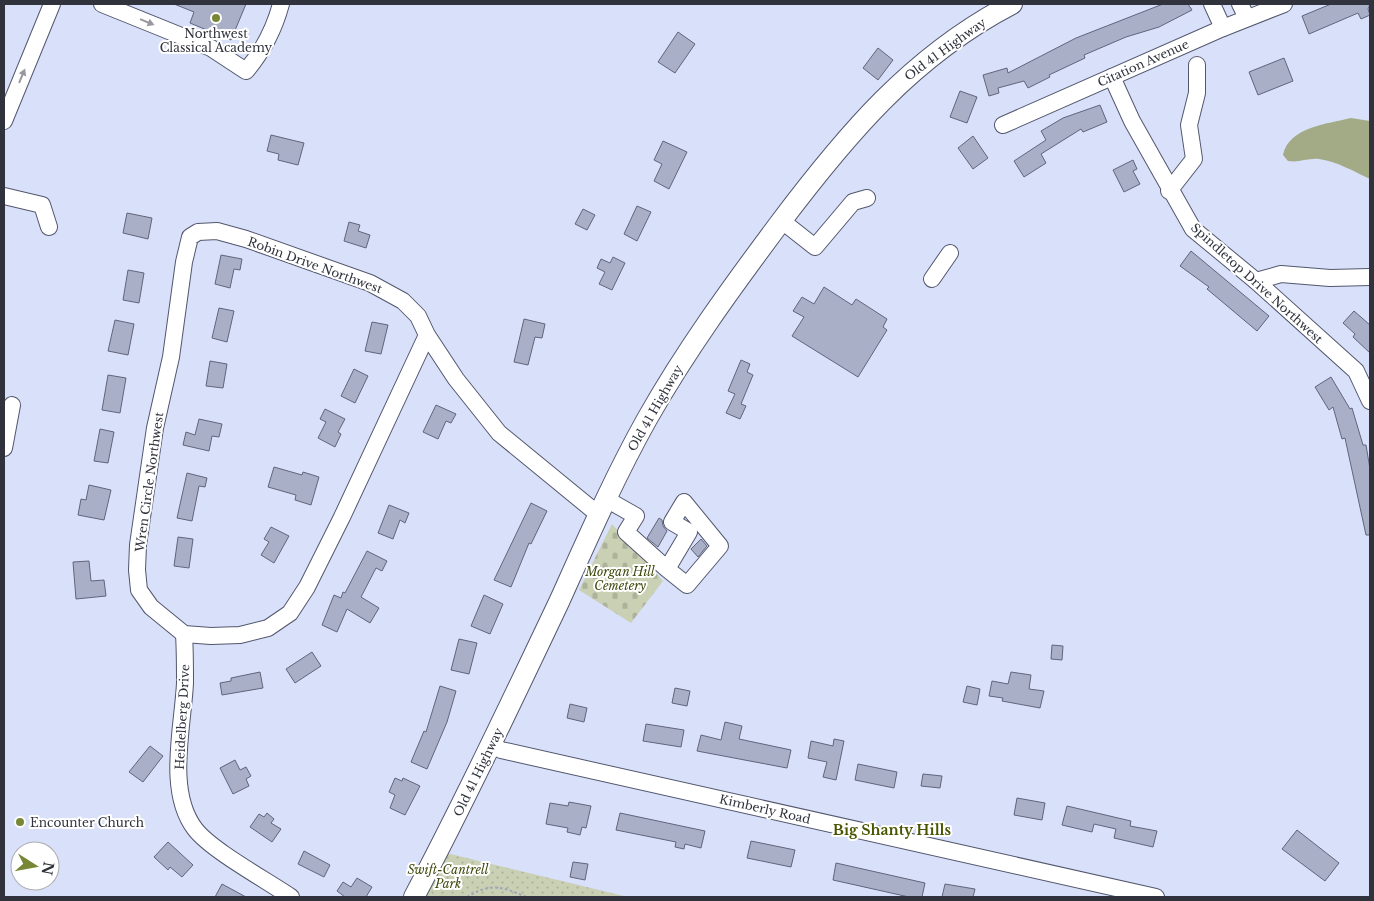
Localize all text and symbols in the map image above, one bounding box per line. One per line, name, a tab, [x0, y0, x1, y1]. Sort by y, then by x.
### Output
marker: Northwest Classical Academy	[210, 12, 222, 24]
street label: Old 41 Highway	[901, 14, 989, 84]
one-way arrow	[140, 18, 155, 26]
place label: Northwest Classical Academy	[160, 26, 273, 55]
street label: Citation Avenue	[1095, 36, 1191, 90]
one-way arrow	[19, 69, 27, 83]
street label: Spindletop Drive Northwest	[1188, 220, 1326, 347]
street label: Robin Drive Northwest	[246, 234, 385, 296]
street label: Old 41 Highway	[624, 362, 686, 454]
street label: Wren Circle Northwest	[132, 411, 166, 554]
park label: Morgan Hill Cemetery	[584, 564, 655, 593]
street label: Heidelberg Drive	[172, 664, 192, 770]
street label: Old 41 Highway	[450, 725, 506, 819]
street label: Kimberly Road	[718, 791, 812, 827]
place label: Encounter Church	[30, 815, 144, 830]
marker: Encounter Church	[14, 816, 26, 828]
district label: Big Shanty Hills	[833, 821, 952, 839]
north arrow	[10, 841, 60, 891]
text: N	[38, 860, 58, 877]
park label: Swift-Cantrell Park	[408, 862, 489, 891]

